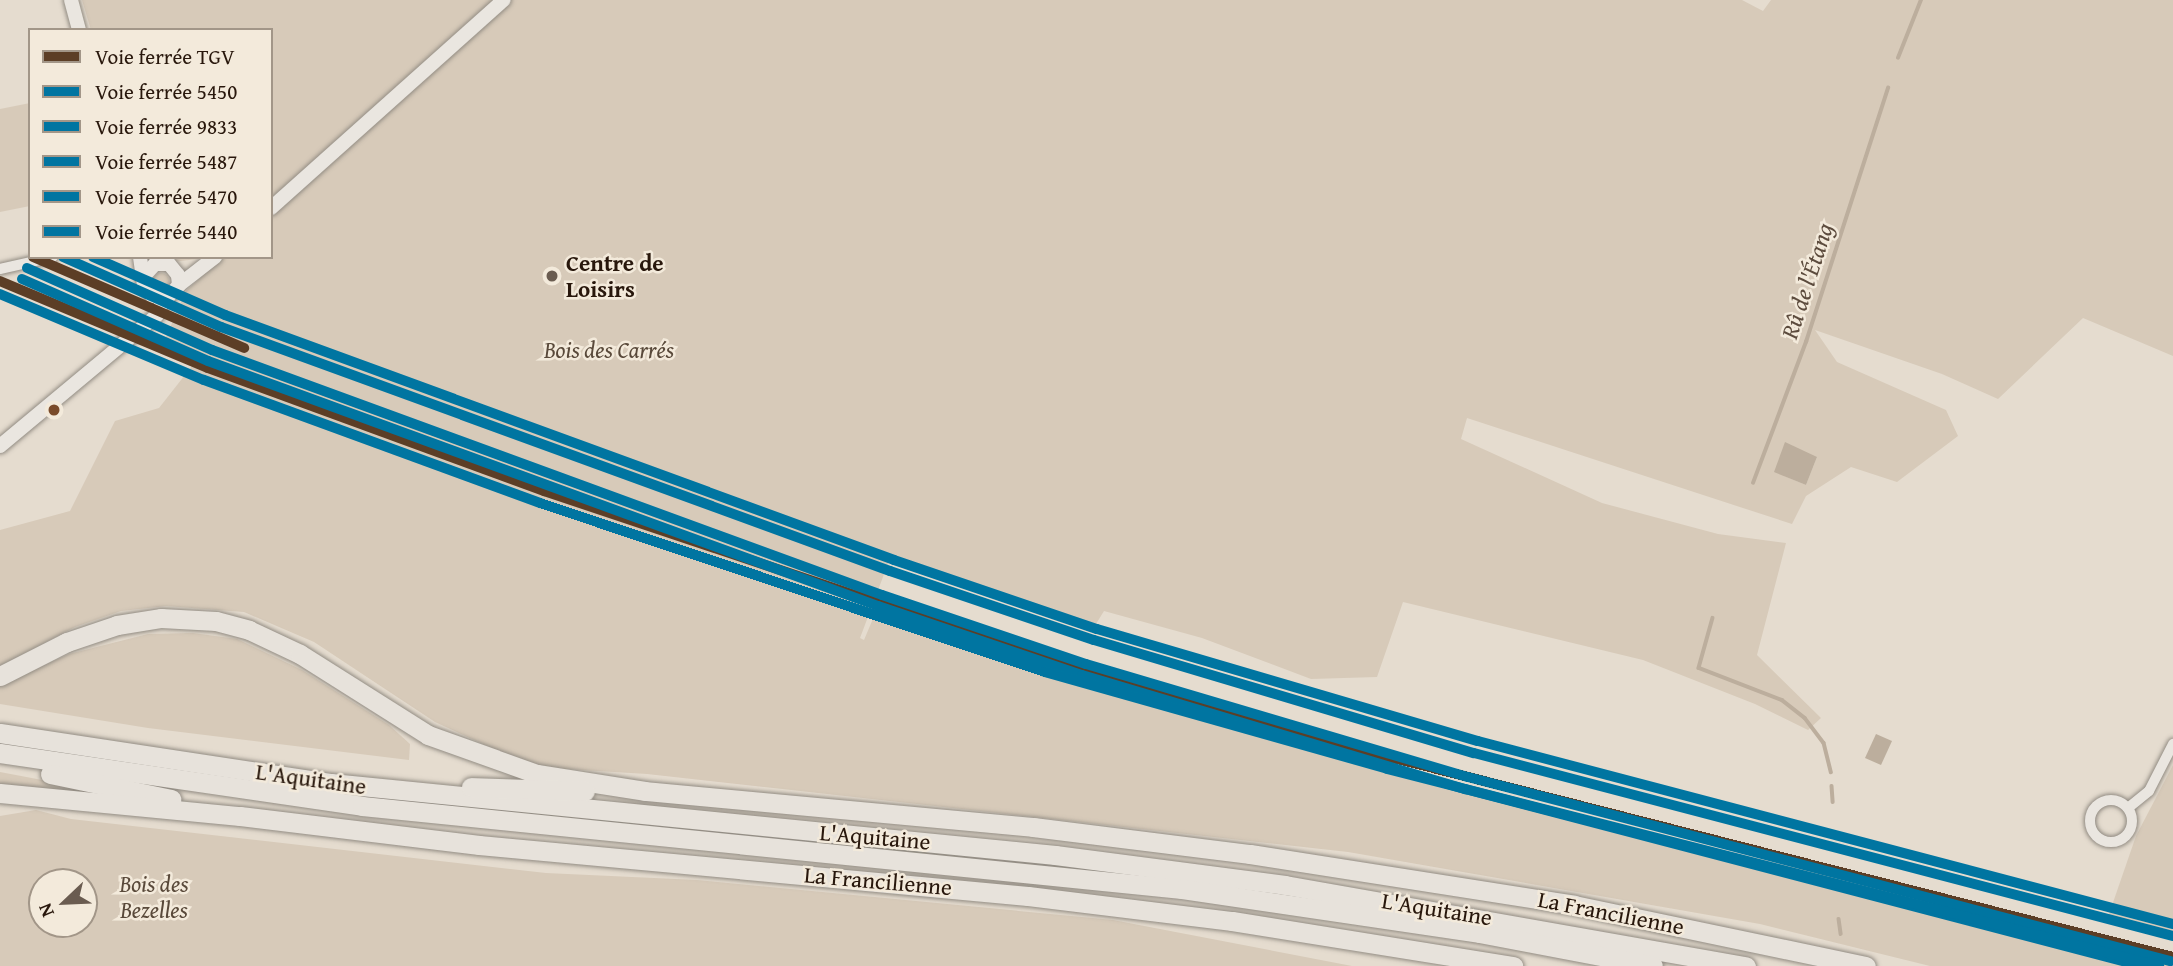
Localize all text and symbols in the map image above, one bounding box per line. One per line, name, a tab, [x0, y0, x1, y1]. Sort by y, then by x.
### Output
legend	[28, 28, 273, 259]
text: Voie ferrée TGV	[95, 41, 235, 72]
text: Voie ferrée 5450	[95, 76, 237, 107]
text: Voie ferrée 9833	[95, 111, 237, 142]
text: Voie ferrée 5487	[95, 146, 237, 177]
text: Voie ferrée 5470	[95, 181, 237, 212]
text: Voie ferrée 5440	[95, 216, 237, 247]
water label: Rû de l'Étang	[1775, 220, 1839, 342]
place label: Centre de Loisirs	[566, 249, 664, 303]
marker: Centre de Loisirs	[544, 268, 560, 284]
park label: Bois des Carrés	[544, 336, 674, 364]
unlabelled marker	[47, 403, 61, 417]
street label: L'Aquitaine	[254, 758, 368, 800]
street label: L'Aquitaine	[818, 818, 932, 856]
street label: La Francilienne	[803, 861, 953, 901]
north arrow	[28, 868, 98, 938]
park label: Bois des Bezelles	[120, 870, 188, 924]
street label: La Francilienne	[1536, 885, 1686, 941]
street label: L'Aquitaine	[1380, 887, 1494, 931]
text: N	[30, 899, 61, 922]

